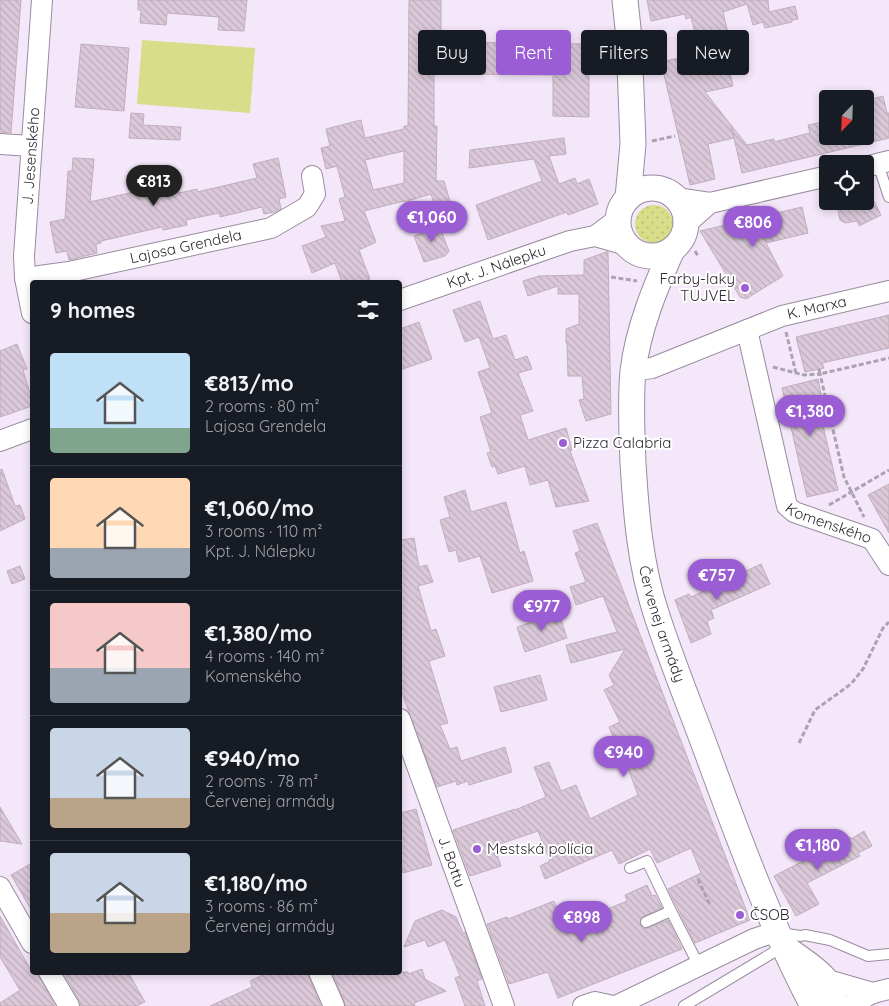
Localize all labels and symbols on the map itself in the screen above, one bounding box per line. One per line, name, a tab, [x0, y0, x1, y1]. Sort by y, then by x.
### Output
north arrow	[819, 90, 874, 145]
street label: J. Jesenského	[18, 107, 43, 205]
pin: €813	[124, 164, 184, 207]
pin: €1,060	[391, 200, 473, 243]
pin: €806	[723, 206, 783, 248]
street label: Lajosa Grendela	[128, 225, 243, 267]
street label: Kpt. J. Nálepku	[444, 240, 548, 292]
place label: Farby-laky TUJVEL	[659, 269, 735, 305]
marker: Farby-laky TUJVEL	[739, 282, 751, 294]
street label: K. Marxa	[785, 291, 848, 324]
pin: €1,380	[769, 394, 851, 437]
place label: Pizza Calabria	[573, 433, 671, 452]
marker: Pizza Calabria	[557, 437, 569, 449]
street label: Komenského	[781, 499, 874, 547]
pin: €757	[687, 558, 747, 601]
street label: Červenej armády	[635, 564, 690, 685]
pin: €977	[512, 590, 572, 632]
pin: €940	[594, 736, 654, 778]
pin: €1,180	[777, 828, 859, 871]
street label: J. Bottu	[434, 834, 470, 890]
place label: Mestská polícia	[487, 839, 593, 858]
marker: Mestská polícia	[471, 843, 483, 855]
pin: €898	[552, 900, 612, 943]
place label: ČSOB	[750, 905, 790, 924]
marker: ČSOB	[734, 909, 746, 921]

